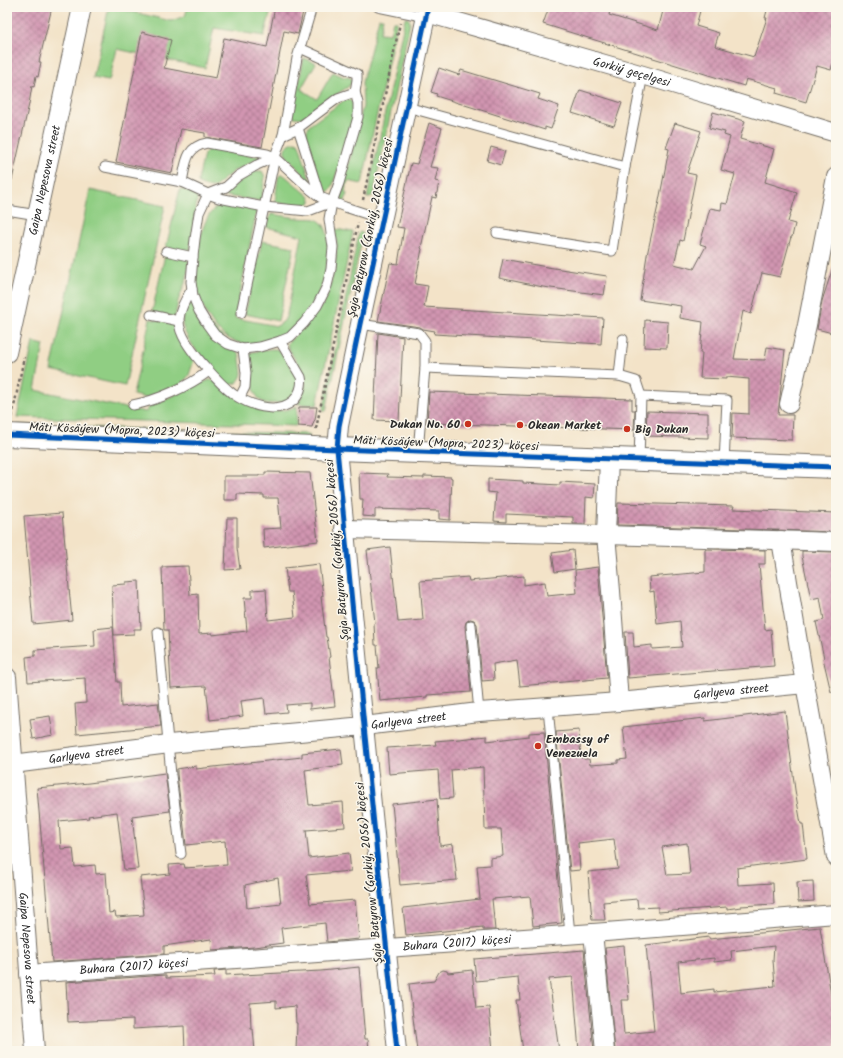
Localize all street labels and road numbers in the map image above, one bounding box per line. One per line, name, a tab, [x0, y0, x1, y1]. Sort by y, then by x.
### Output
street label: Gorkiý geçelgesi	[591, 52, 674, 93]
street label: Gaipa Nepesova street	[24, 123, 66, 237]
street label: Şaja Batyrow (Gorkiý, 2056) köçesi	[342, 136, 399, 319]
street label: Mäti Kösäýew (Mopra, 2023) köçesi	[29, 418, 216, 443]
street label: Mäti Kösäýew (Mopra, 2023) köçesi	[353, 431, 540, 456]
street label: Şaja Batyrow (Gorkiý, 2056) köçesi	[320, 457, 355, 642]
street label: Garlyeva street	[693, 679, 770, 705]
street label: Garlyeva street	[370, 707, 448, 735]
street label: Garlyeva street	[48, 741, 126, 769]
street label: Şaja Batyrow (Gorkiý, 2056) köçesi	[350, 780, 388, 965]
street label: Gaipa Nepesova street	[13, 892, 40, 1005]
street label: Buhara (2017) köçesi	[402, 930, 513, 957]
street label: Buhara (2017) köçesi	[79, 953, 190, 980]

